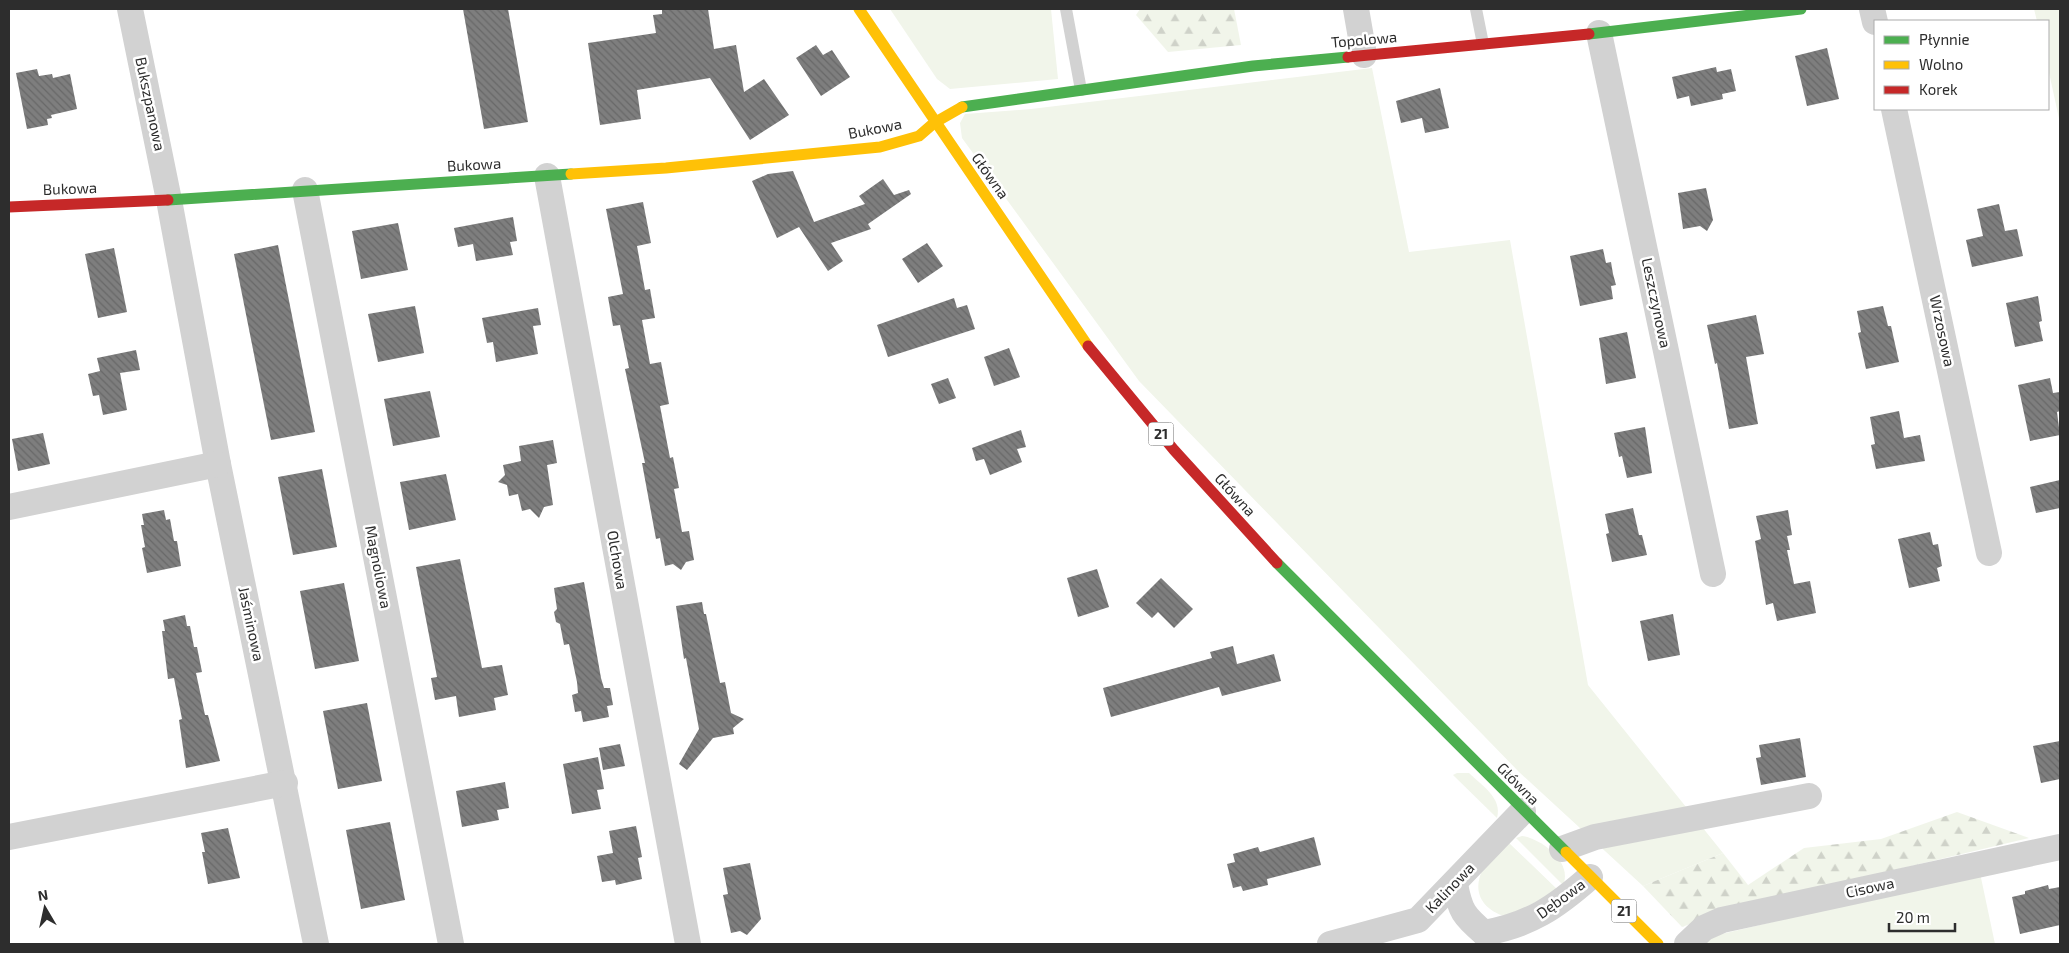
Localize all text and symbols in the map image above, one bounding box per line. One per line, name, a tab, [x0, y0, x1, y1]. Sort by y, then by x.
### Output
legend	[1874, 20, 2049, 110]
street label: Topolowa	[1330, 27, 1398, 51]
text: Płynnie	[1919, 30, 1970, 48]
street label: Bukszpanowa	[132, 55, 170, 152]
text: Wolno	[1919, 55, 1963, 73]
text: Korek	[1919, 80, 1958, 98]
street label: Bukowa	[846, 114, 903, 142]
street label: Główna	[968, 149, 1013, 202]
street label: Bukowa	[446, 154, 502, 174]
street label: Bukowa	[43, 178, 97, 198]
street label: Leszczynowa	[1639, 256, 1675, 349]
street label: Wrzosowa	[1927, 293, 1959, 368]
road number: 21	[1148, 422, 1174, 446]
street label: Główna	[1212, 469, 1260, 520]
street label: Magnoliowa	[362, 524, 396, 610]
street label: Olchowa	[604, 529, 632, 591]
street label: Jaśminowa	[235, 585, 269, 663]
street label: Główna	[1494, 758, 1544, 808]
street label: Kalinowa	[1421, 858, 1478, 916]
street label: Cisowa	[1844, 873, 1896, 901]
street label: Dębowa	[1533, 875, 1588, 922]
north arrow	[20, 883, 70, 933]
text: N	[37, 885, 49, 904]
road number: 21	[1612, 899, 1636, 922]
scale bar	[1889, 900, 1955, 932]
text: 20 m	[1896, 908, 1930, 926]

